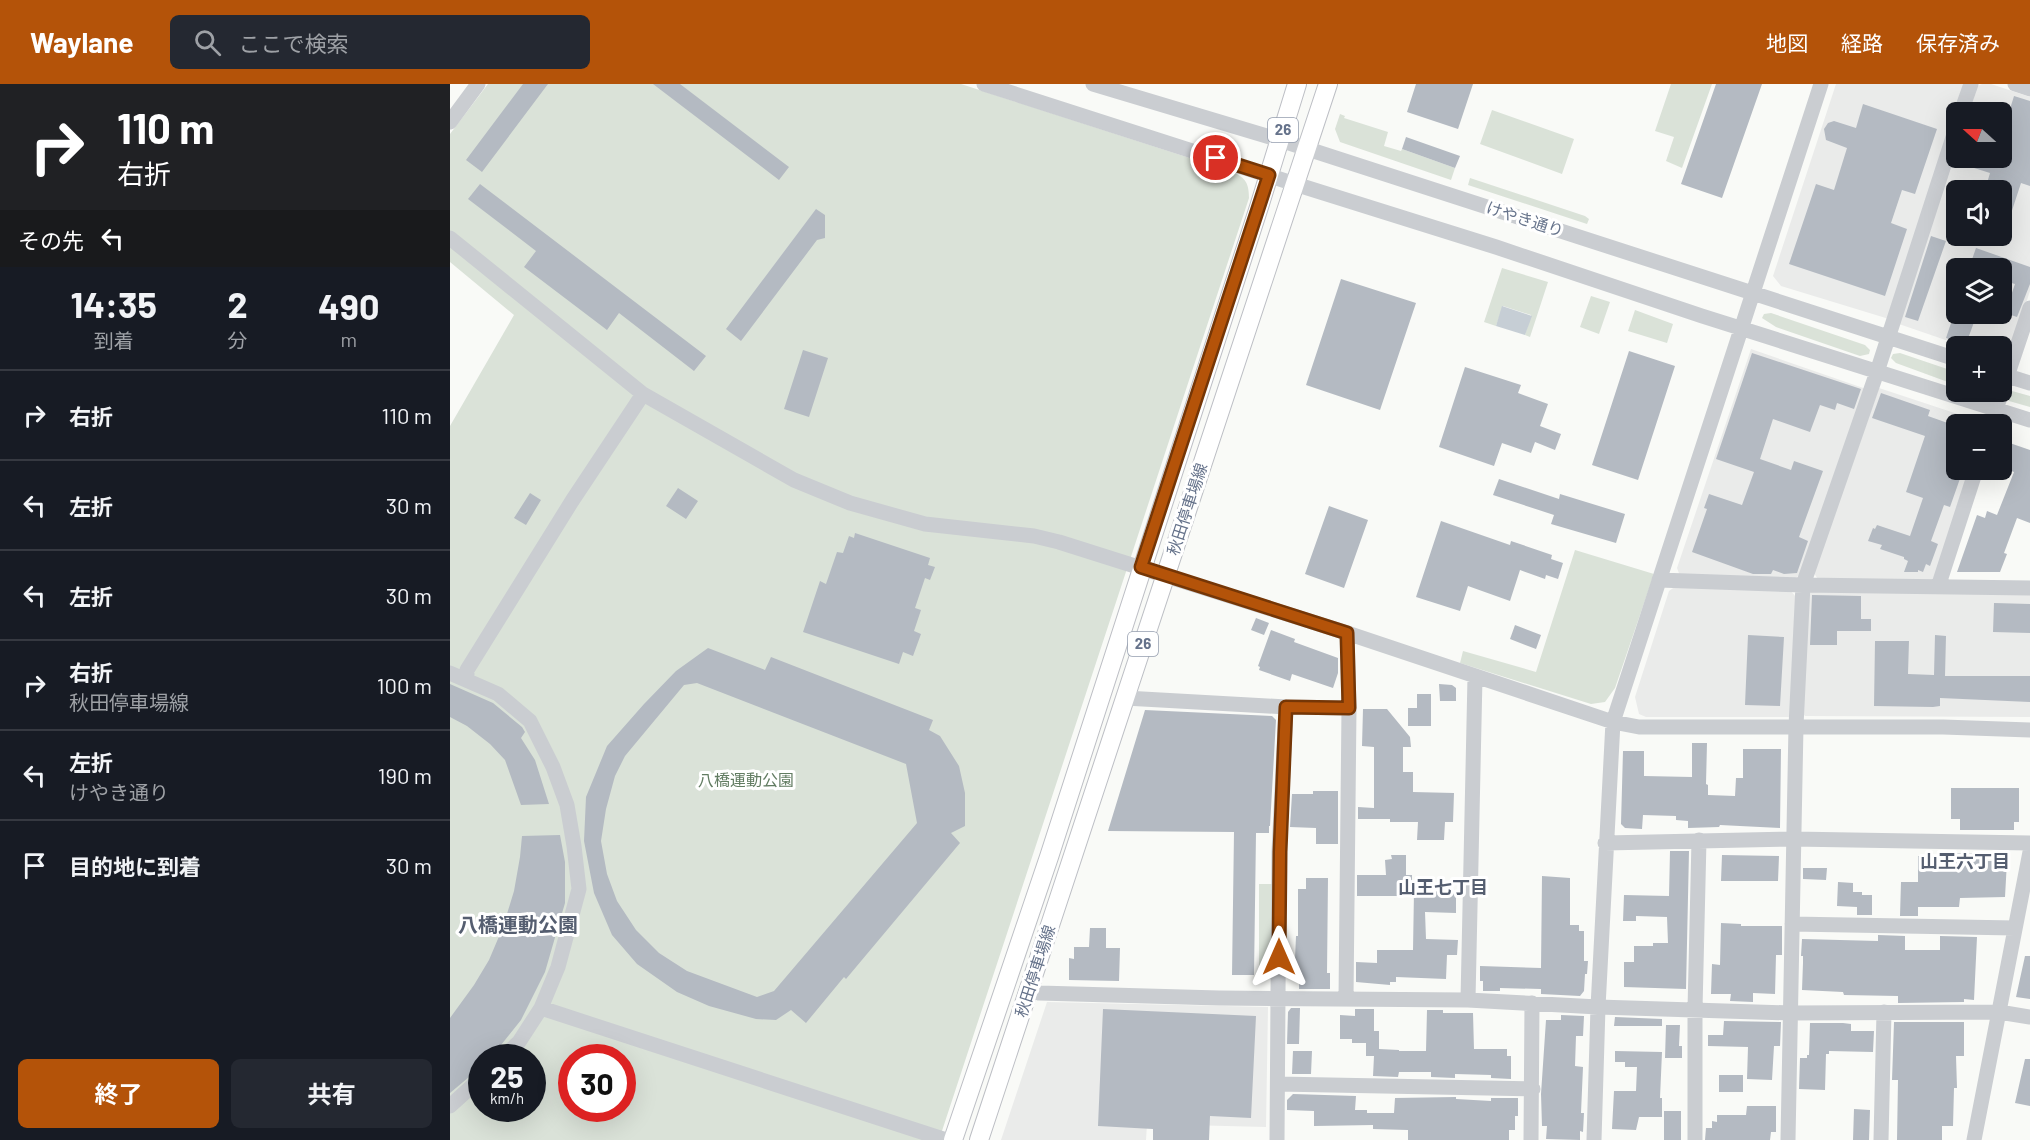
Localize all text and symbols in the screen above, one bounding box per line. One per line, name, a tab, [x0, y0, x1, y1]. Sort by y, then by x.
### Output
search box	[170, 15, 590, 69]
text: Waylane	[30, 25, 134, 59]
icon: search	[191, 26, 224, 59]
text: ここで検索	[239, 30, 349, 56]
text: 地図	[1766, 30, 1808, 55]
text: 経路	[1841, 30, 1883, 55]
text: 保存済み	[1916, 30, 2000, 55]
text: 110 m	[117, 102, 214, 152]
north arrow	[1946, 102, 2012, 168]
map controls	[1946, 102, 2012, 480]
icon: right	[18, 108, 96, 186]
road number: 26	[1268, 118, 1298, 142]
pin	[1190, 132, 1241, 183]
icon: arrive	[1199, 141, 1232, 174]
text: 右折	[117, 157, 171, 189]
button: sound	[1946, 180, 2012, 246]
street label: けやき通り	[1484, 197, 1566, 240]
icon: left	[96, 222, 129, 255]
text: その先	[18, 227, 84, 253]
button: layers	[1946, 258, 2012, 324]
text: 14:35	[70, 282, 157, 325]
text: 2	[227, 282, 248, 325]
text: 490	[318, 284, 379, 327]
text: m	[341, 327, 357, 351]
text: 到着	[94, 328, 134, 352]
text: 分	[228, 328, 248, 352]
button: +	[1946, 336, 2012, 402]
icon: right	[18, 399, 51, 432]
text: 110 m	[382, 402, 432, 428]
text: 右折	[69, 403, 113, 429]
button: −	[1946, 414, 2012, 480]
street label: 秋田停車場線	[1163, 460, 1210, 557]
icon: left	[18, 489, 51, 522]
text: 30 m	[386, 492, 432, 518]
text: 左折	[69, 493, 113, 519]
icon: left	[18, 579, 51, 612]
text: 30 m	[386, 582, 432, 608]
text: 左折	[69, 583, 113, 609]
road number: 26	[1128, 632, 1158, 656]
text: 右折	[69, 659, 113, 685]
icon: right	[18, 669, 51, 702]
text: 100 m	[377, 672, 432, 698]
text: 秋田停車場線	[69, 690, 189, 714]
text: 左折	[69, 749, 113, 775]
icon: left	[18, 759, 51, 792]
text: 190 m	[378, 762, 432, 788]
park label: 八橋運動公園	[698, 770, 794, 789]
text: けやき通り	[69, 780, 169, 804]
icon: arrive	[18, 849, 51, 882]
district label: 山王六丁目	[1920, 850, 2010, 872]
text: 30 m	[386, 852, 432, 878]
text: 目的地に到着	[69, 853, 201, 879]
district label: 山王七丁目	[1398, 876, 1488, 898]
district label: 八橋運動公園	[458, 912, 578, 936]
street label: 秋田停車場線	[1011, 922, 1058, 1019]
position arrow	[1247, 925, 1311, 989]
speed limit sign: 30	[558, 1044, 636, 1122]
text: 25	[491, 1058, 523, 1094]
button: 終了	[18, 1059, 219, 1128]
button: 共有	[231, 1059, 432, 1128]
text: km/h	[490, 1089, 524, 1107]

